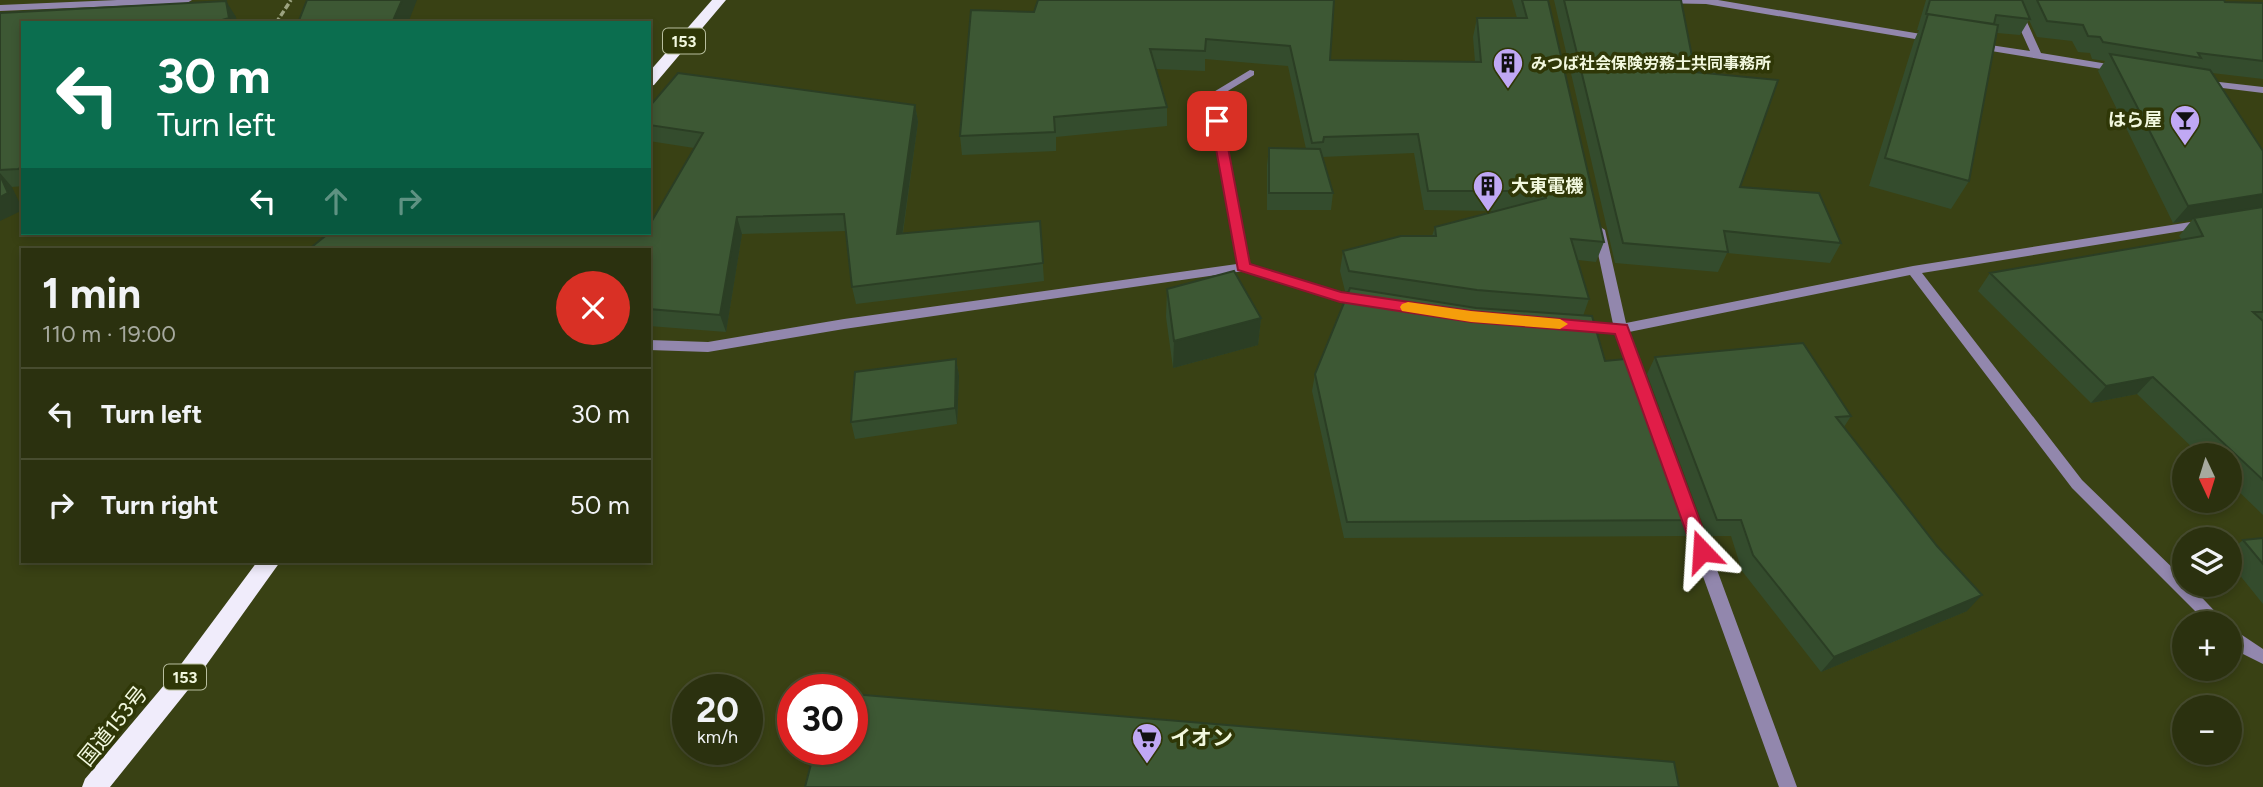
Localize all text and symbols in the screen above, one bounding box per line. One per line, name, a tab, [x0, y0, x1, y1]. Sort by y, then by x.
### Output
road number: 153	[663, 28, 705, 54]
text: 30 m	[157, 46, 270, 105]
building icon: みつば社会保険労務士共同事務所	[1491, 46, 1525, 90]
icon: left	[42, 49, 133, 140]
place label: みつば社会保険労務士共同事務所	[1531, 54, 1771, 73]
pin	[1187, 91, 1247, 151]
icon: arrive	[1198, 102, 1236, 140]
bar icon: はら屋	[2168, 103, 2202, 147]
text: Turn left	[157, 106, 276, 144]
place label: はら屋	[2108, 109, 2162, 131]
building icon: 大東電機	[1471, 169, 1505, 213]
place label: 大東電機	[1511, 175, 1584, 197]
icon: left	[244, 182, 282, 220]
icon: ahead	[317, 182, 355, 220]
icon: right	[390, 182, 428, 220]
text: 1 min	[42, 268, 141, 319]
button: close	[556, 271, 630, 345]
text: 110 m · 19:00	[42, 320, 176, 348]
icon: left	[42, 395, 80, 433]
text: Turn left	[101, 398, 202, 430]
text: 30 m	[571, 398, 630, 430]
north arrow	[2172, 443, 2242, 513]
map controls	[2172, 443, 2242, 765]
icon: right	[42, 486, 80, 524]
text: Turn right	[101, 489, 218, 521]
text: 50 m	[570, 489, 630, 521]
position arrow	[1665, 514, 1739, 588]
button: layers	[2172, 527, 2242, 597]
button: +	[2172, 611, 2242, 681]
road number: 153	[164, 664, 206, 690]
speed limit sign: 30	[777, 674, 868, 765]
street label: 国道153号	[73, 681, 152, 771]
text: 20	[696, 689, 739, 731]
button: −	[2172, 695, 2242, 765]
supermarket icon: イオン	[1130, 721, 1164, 765]
place label: イオン	[1170, 725, 1233, 750]
text: km/h	[697, 726, 738, 748]

